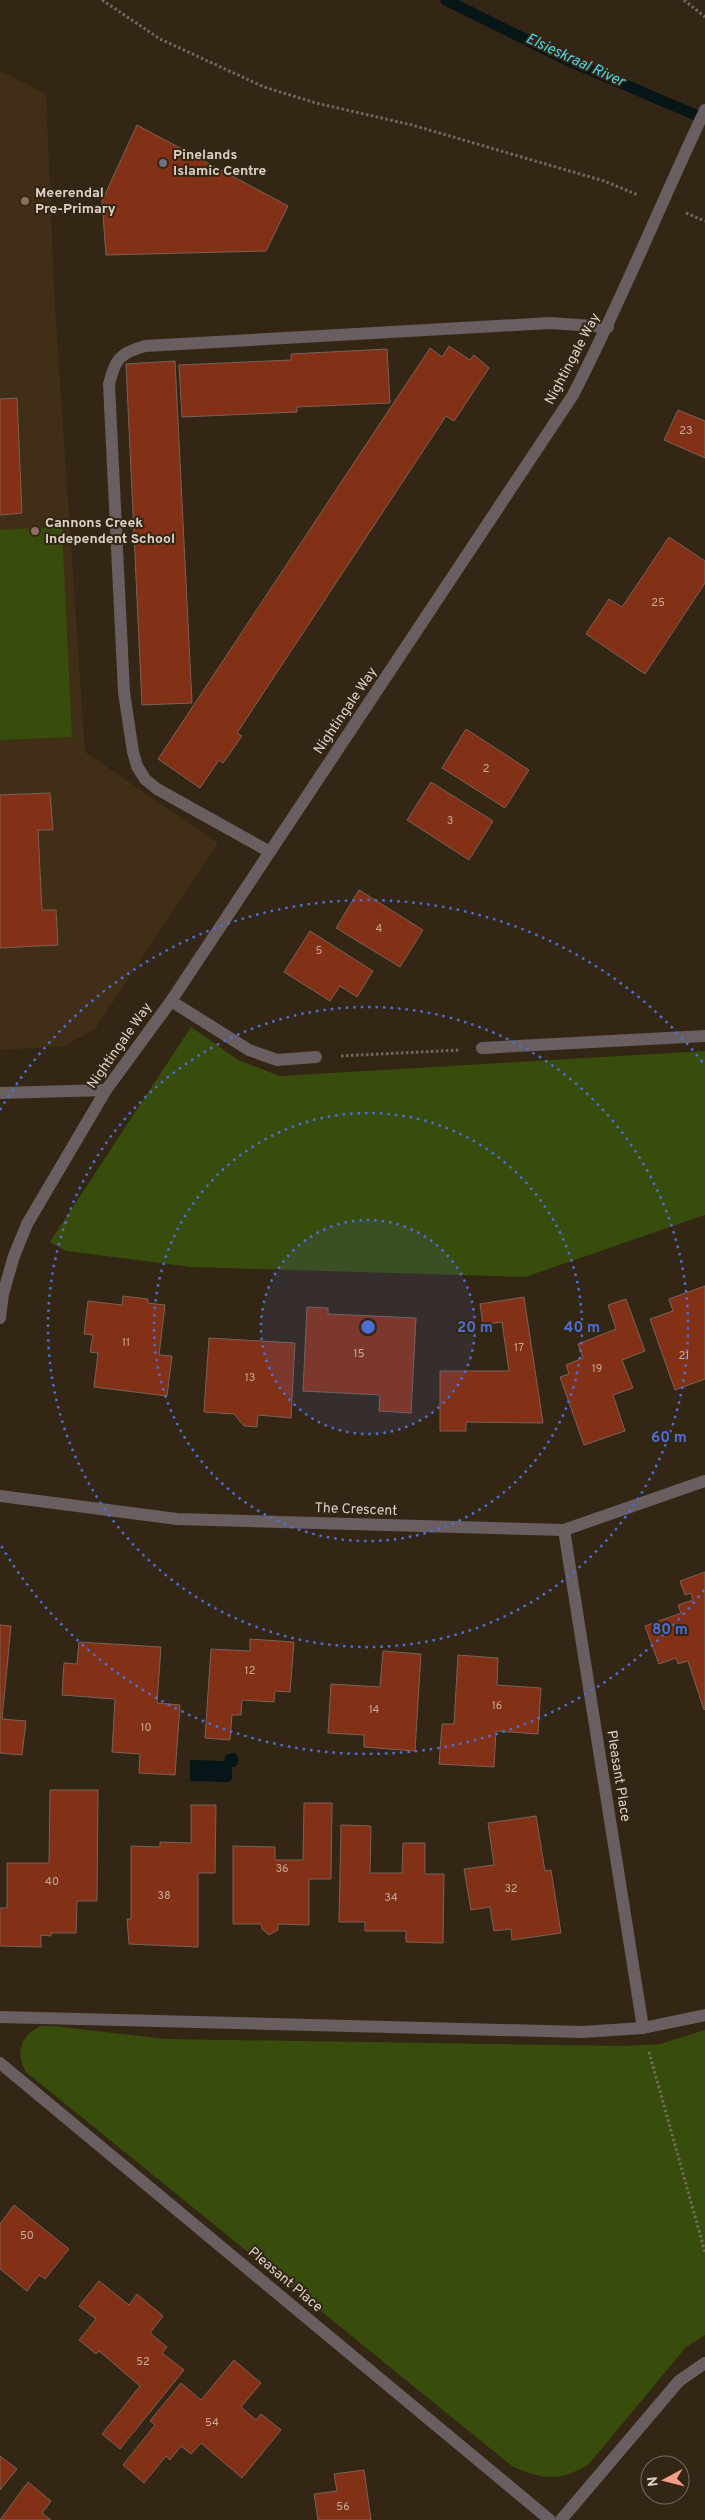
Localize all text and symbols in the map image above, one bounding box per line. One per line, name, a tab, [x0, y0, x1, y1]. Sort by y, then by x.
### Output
water label: Elsieskraal River	[523, 30, 629, 93]
place label: Pinelands Islamic Centre	[173, 147, 267, 180]
marker: Pinelands Islamic Centre	[157, 157, 169, 169]
place label: Meerendal Pre-Primary	[35, 185, 116, 218]
marker: Meerendal Pre-Primary	[19, 195, 31, 207]
street label: Nightingale Way	[542, 310, 604, 408]
house number: 23	[679, 424, 693, 438]
place label: Cannons Creek Independent School	[45, 515, 175, 548]
marker: Cannons Creek Independent School	[29, 525, 41, 537]
house number: 25	[651, 596, 665, 610]
street label: Nightingale Way	[311, 664, 381, 758]
house number: 2	[483, 762, 489, 776]
house number: 3	[447, 814, 453, 828]
house number: 4	[376, 922, 383, 936]
house number: 5	[316, 944, 323, 958]
street label: Nightingale Way	[84, 1000, 156, 1092]
centre of rings	[359, 1318, 377, 1336]
text: 20 m	[457, 1319, 493, 1338]
text: 40 m	[564, 1319, 600, 1338]
house number: 11	[122, 1336, 130, 1350]
house number: 17	[514, 1341, 524, 1355]
house number: 15	[354, 1347, 365, 1361]
house number: 21	[679, 1349, 689, 1363]
house number: 19	[592, 1362, 602, 1376]
house number: 13	[245, 1371, 255, 1385]
text: 60 m	[651, 1429, 687, 1448]
street label: The Crescent	[314, 1500, 398, 1520]
text: 80 m	[652, 1621, 688, 1640]
house number: 12	[245, 1664, 255, 1678]
house number: 16	[492, 1699, 502, 1713]
house number: 14	[369, 1703, 380, 1717]
house number: 10	[140, 1721, 152, 1735]
street label: Pleasant Place	[602, 1729, 634, 1823]
house number: 36	[275, 1862, 289, 1876]
house number: 40	[45, 1875, 59, 1889]
house number: 32	[504, 1882, 518, 1896]
house number: 38	[157, 1889, 171, 1903]
house number: 34	[384, 1891, 398, 1905]
house number: 50	[20, 2229, 34, 2243]
street label: Pleasant Place	[244, 2244, 326, 2316]
house number: 52	[136, 2355, 150, 2369]
house number: 54	[205, 2416, 219, 2430]
north arrow	[640, 2455, 690, 2505]
text: N	[645, 2475, 663, 2487]
house number: 56	[336, 2500, 350, 2514]

